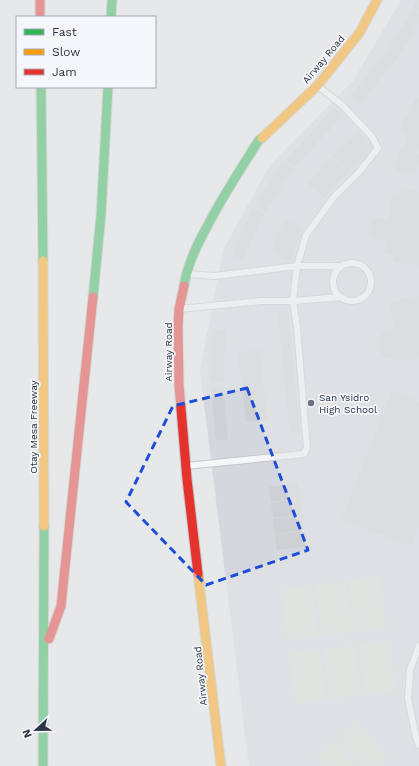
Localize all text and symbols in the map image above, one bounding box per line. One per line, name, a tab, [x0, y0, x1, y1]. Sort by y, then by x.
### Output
legend	[16, 16, 156, 88]
text: Fast	[52, 25, 77, 39]
street label: Airway Road	[300, 33, 347, 86]
text: Slow	[52, 45, 80, 59]
text: Jam	[52, 65, 77, 79]
street label: Airway Road	[163, 322, 174, 382]
street label: Otay Mesa Freeway	[28, 379, 39, 474]
place label: San Ysidro High School	[319, 392, 377, 415]
marker: San Ysidro High School	[306, 398, 316, 408]
street label: Airway Road	[192, 646, 209, 706]
north arrow	[16, 710, 56, 750]
text: N	[20, 727, 35, 740]

